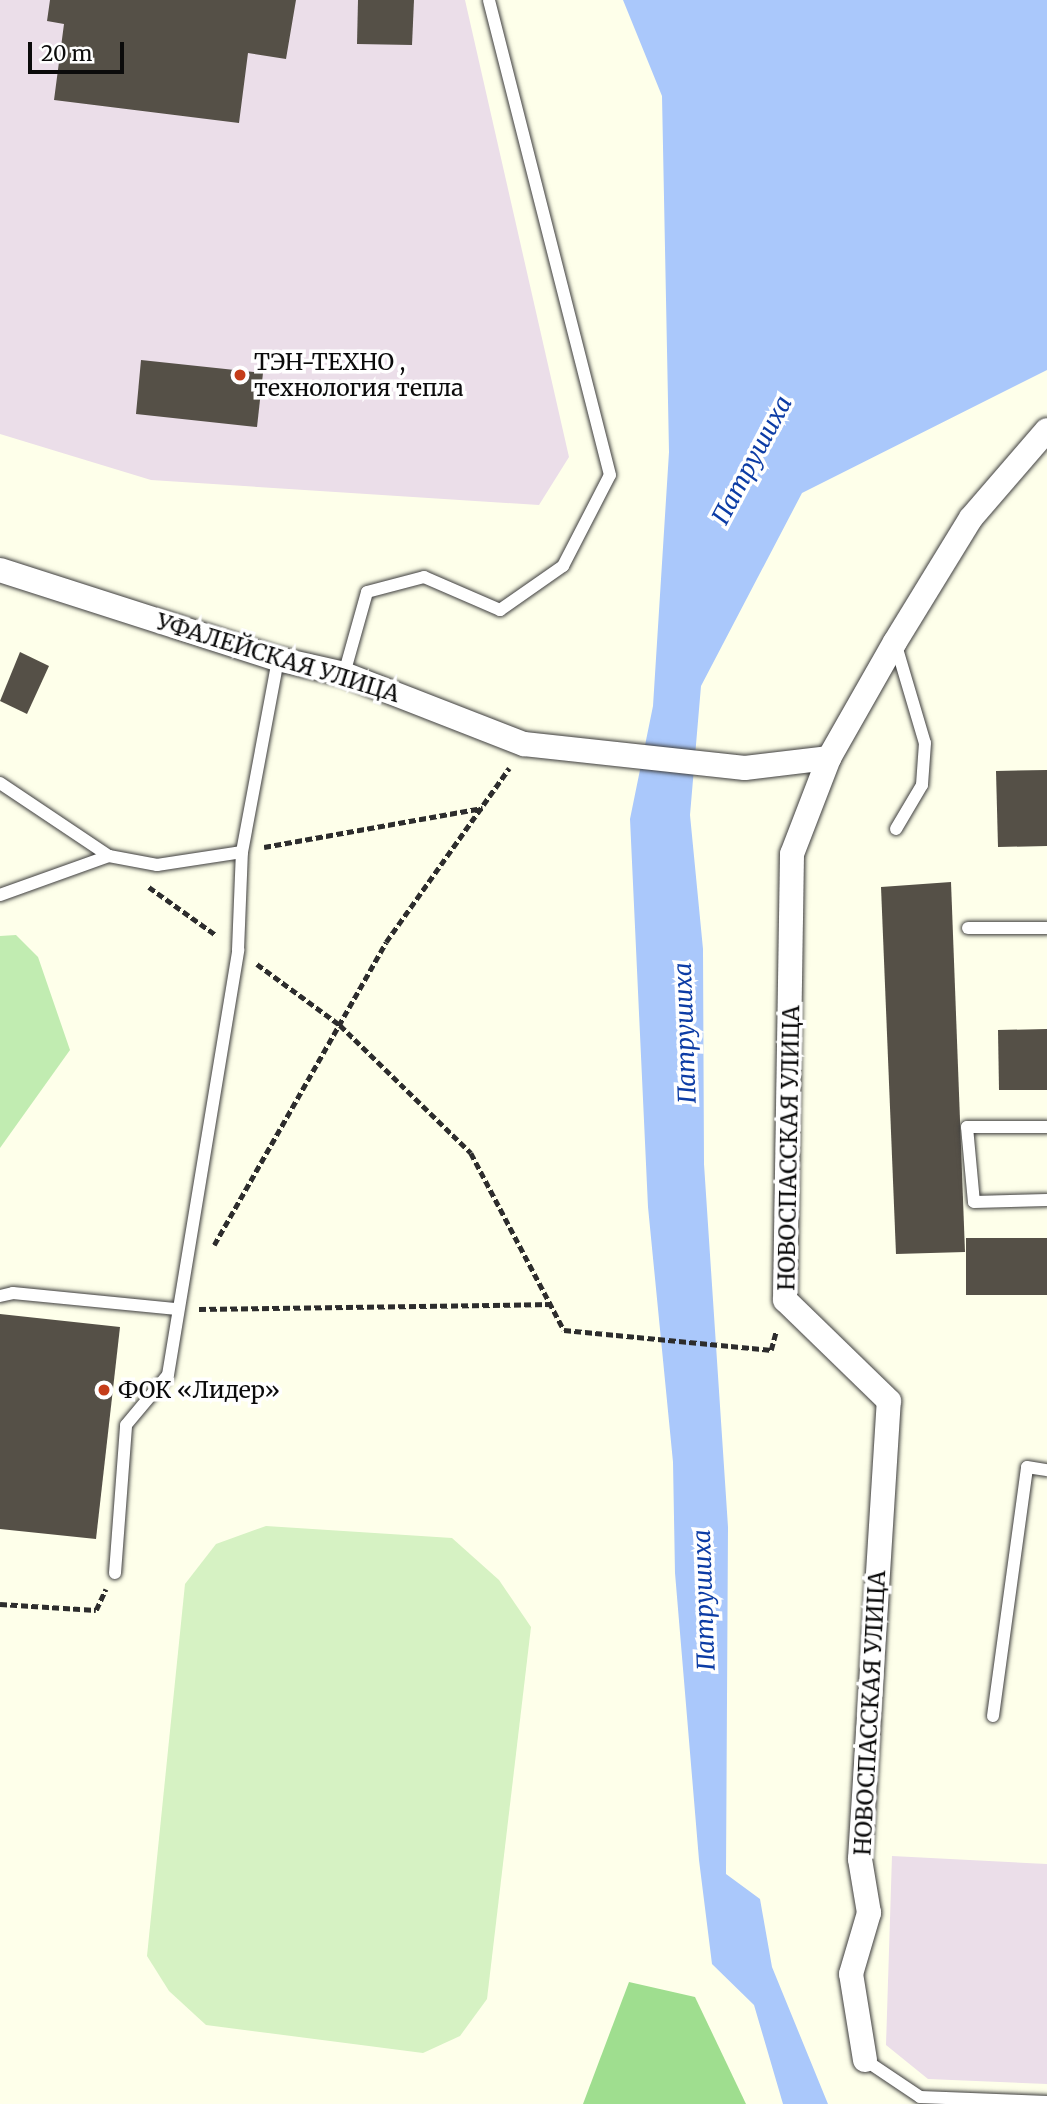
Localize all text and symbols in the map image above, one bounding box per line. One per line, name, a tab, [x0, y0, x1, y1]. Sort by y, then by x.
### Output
scale bar	[32, 28, 128, 72]
text: 20 m	[41, 40, 92, 67]
place label: ТЭН-ТЕХНО , технология тепла	[254, 348, 464, 402]
marker: ТЭН-ТЕХНО , технология тепла	[232, 367, 248, 383]
water label: Патрушиха	[706, 391, 798, 529]
street label: УФАЛЕЙСКАЯ УЛИЦА	[153, 608, 403, 708]
water label: Патрушиха	[668, 962, 702, 1104]
street label: НОВОСПАССКАЯ УЛИЦА	[773, 1005, 805, 1291]
place label: ФОК «Лидер»	[118, 1376, 280, 1404]
marker: ФОК «Лидер»	[96, 1382, 112, 1398]
water label: Патрушиха	[687, 1529, 721, 1671]
street label: НОВОСПАССКАЯ УЛИЦА	[849, 1570, 891, 1856]

